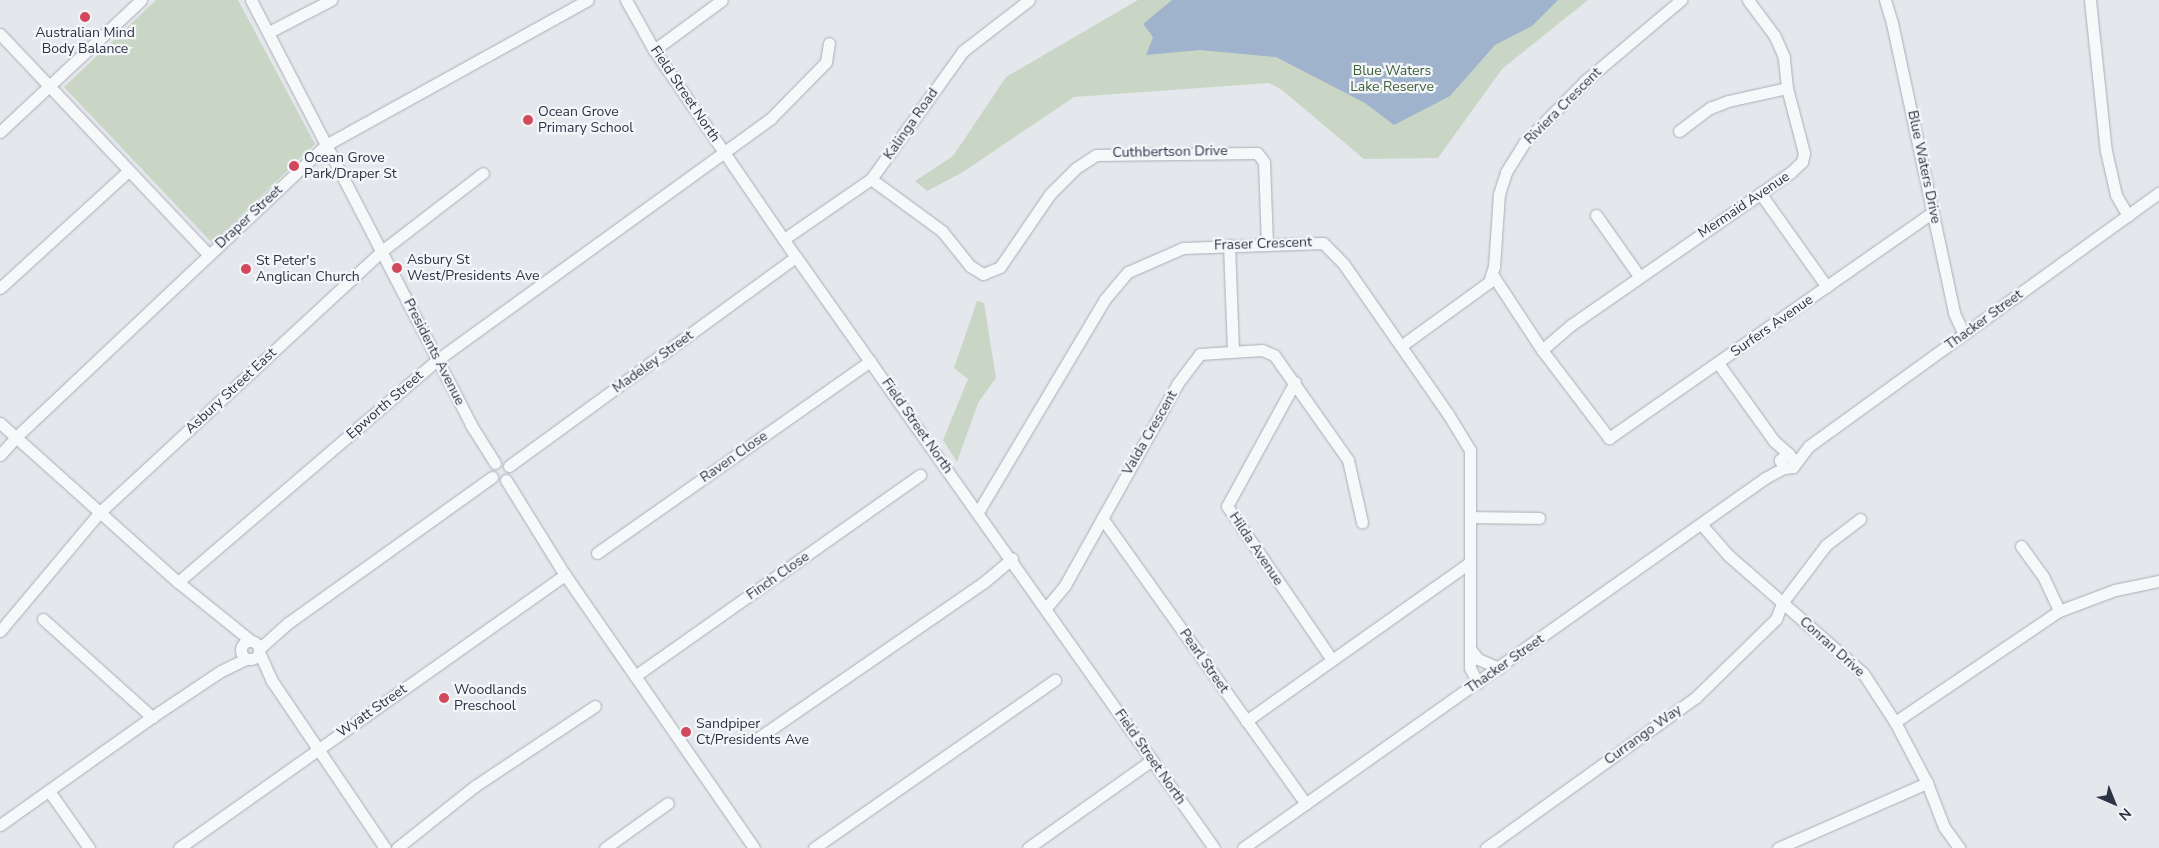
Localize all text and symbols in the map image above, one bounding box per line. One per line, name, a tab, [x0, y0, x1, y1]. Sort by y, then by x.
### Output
marker: Australian Mind Body Balance	[79, 11, 91, 23]
place label: Australian Mind Body Balance	[35, 25, 135, 58]
street label: Field Street North	[647, 43, 723, 145]
park label: Blue Waters Lake Reserve	[1350, 63, 1434, 95]
street label: Riviera Crescent	[1521, 64, 1605, 148]
street label: Kalinga Road	[880, 85, 942, 163]
place label: Ocean Grove Primary School	[538, 104, 633, 136]
street label: Blue Waters Drive	[1904, 109, 1944, 225]
marker: Ocean Grove Primary School	[522, 114, 534, 126]
street label: Cuthbertson Drive	[1112, 143, 1228, 161]
place label: Ocean Grove Park/Draper St	[304, 150, 397, 182]
marker: Ocean Grove Park/Draper St	[288, 160, 300, 172]
street label: Mermaid Avenue	[1695, 168, 1793, 242]
street label: Draper Street	[212, 182, 286, 252]
street label: Fraser Crescent	[1214, 234, 1312, 254]
place label: Asbury St West/Presidents Ave	[407, 252, 540, 284]
place label: St Peter's Anglican Church	[256, 253, 360, 286]
marker: Asbury St West/Presidents Ave	[391, 262, 403, 274]
marker: St Peter's Anglican Church	[240, 263, 252, 275]
street label: Thacker Street	[1942, 286, 2026, 354]
street label: Surfers Avenue	[1728, 291, 1816, 361]
street label: Presidents Avenue	[400, 296, 468, 408]
street label: Madeley Street	[609, 327, 697, 397]
street label: Asbury Street East	[182, 345, 280, 437]
street label: Epworth Street	[343, 367, 427, 443]
street label: Field Street North	[878, 375, 956, 477]
street label: Valda Crescent	[1119, 388, 1181, 478]
street label: Raven Close	[697, 428, 771, 486]
street label: Hilda Avenue	[1225, 509, 1287, 589]
street label: Finch Close	[744, 548, 812, 604]
street label: Conran Drive	[1796, 613, 1868, 681]
street label: Pearl Street	[1176, 626, 1232, 696]
street label: Thacker Street	[1463, 631, 1547, 697]
street label: Wyatt Street	[334, 681, 410, 741]
place label: Woodlands Preschool	[454, 682, 527, 714]
marker: Woodlands Preschool	[438, 692, 450, 704]
street label: Currango Way	[1601, 701, 1685, 769]
street label: Field Street North	[1111, 706, 1189, 808]
place label: Sandpiper Ct/Presidents Ave	[696, 716, 809, 749]
marker: Sandpiper Ct/Presidents Ave	[680, 726, 692, 738]
north arrow	[2089, 778, 2139, 828]
text: N	[2114, 804, 2135, 825]

